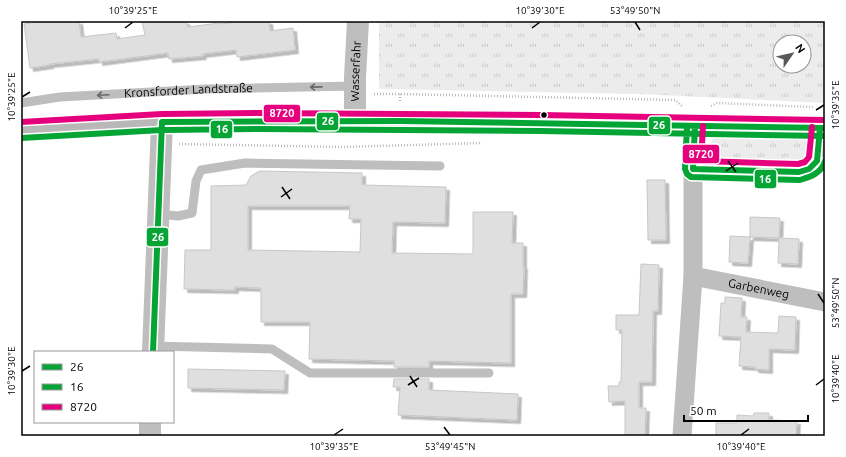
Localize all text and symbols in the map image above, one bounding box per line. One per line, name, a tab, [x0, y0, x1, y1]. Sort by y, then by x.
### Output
text: 10°39'25"E	[108, 5, 158, 16]
text: 10°39'30"E	[515, 5, 565, 16]
text: 53°49'50"N	[610, 5, 660, 16]
north arrow	[772, 34, 812, 74]
street label: Wasserfahr	[348, 40, 363, 101]
text: N	[793, 42, 808, 55]
text: 10°39'25"E	[6, 72, 17, 122]
text: 10°39'35"E	[830, 80, 841, 130]
street label: Kronsforder Landstraße	[124, 81, 253, 99]
one-way arrow	[310, 83, 323, 91]
one-way arrow	[96, 91, 109, 98]
line badge: 8720	[263, 104, 301, 123]
text: 8720	[270, 107, 294, 119]
unlabelled marker	[539, 110, 549, 120]
line badge: 26	[316, 112, 339, 131]
text: 26	[322, 115, 334, 127]
line badge: 26	[648, 116, 671, 135]
text: 26	[653, 119, 665, 131]
line badge: 16	[210, 120, 233, 139]
text: 16	[216, 123, 228, 135]
line badge: 8720	[682, 144, 720, 164]
text: 8720	[689, 148, 713, 160]
line badge: 16	[754, 169, 777, 189]
text: 16	[759, 173, 771, 185]
line badge: 26	[146, 227, 169, 247]
text: 26	[152, 231, 164, 243]
street label: Garbenweg	[727, 276, 791, 301]
text: 53°49'50"N	[830, 278, 841, 328]
text: 10°39'30"E	[6, 346, 17, 396]
legend	[34, 351, 174, 423]
text: 10°39'40"E	[830, 354, 841, 404]
text: 26	[70, 360, 84, 373]
text: 16	[70, 380, 84, 393]
scale bar	[684, 397, 808, 423]
text: 8720	[70, 400, 97, 413]
text: 50 m	[690, 404, 717, 417]
text: 10°39'35"E	[309, 441, 359, 452]
text: 53°49'45"N	[425, 441, 475, 452]
text: 10°39'40"E	[716, 441, 766, 452]

